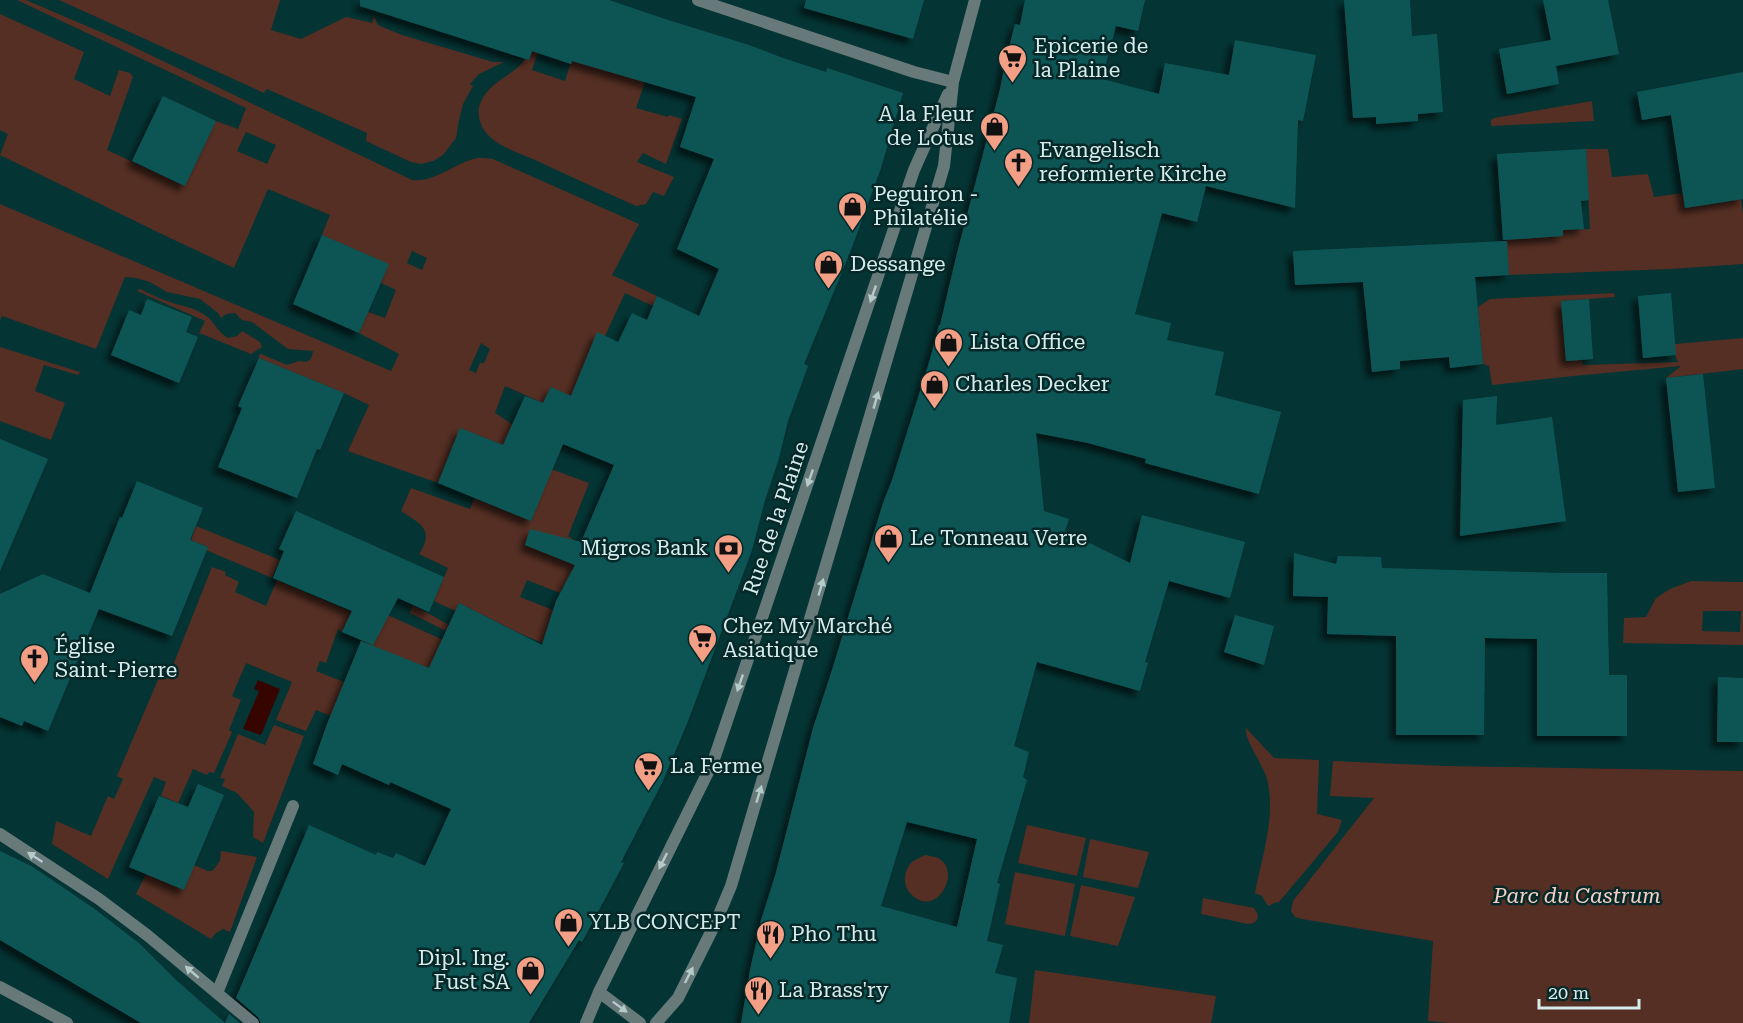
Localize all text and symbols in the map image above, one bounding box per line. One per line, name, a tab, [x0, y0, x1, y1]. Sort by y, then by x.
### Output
place label: Epicerie de la Plaine	[1034, 34, 1148, 82]
supermarket icon: Epicerie de la Plaine	[997, 42, 1029, 84]
place label: A la Fleur de Lotus	[878, 102, 974, 150]
shop icon: A la Fleur de Lotus	[979, 110, 1011, 152]
place label: Evangelisch reformierte Kirche	[1039, 138, 1227, 186]
church icon: Evangelisch reformierte Kirche	[1002, 146, 1034, 188]
place label: Peguiron - Philatélie	[873, 182, 979, 230]
shop icon: Peguiron - Philatélie	[836, 190, 868, 232]
shop icon: Dessange	[813, 248, 845, 290]
place label: Dessange	[850, 252, 945, 276]
one-way arrow	[867, 285, 877, 303]
shop icon: Lista Office	[933, 326, 965, 368]
place label: Lista Office	[970, 330, 1085, 354]
shop icon: Charles Decker	[918, 368, 950, 410]
place label: Charles Decker	[955, 372, 1110, 396]
one-way arrow	[872, 391, 881, 409]
street label: Rue de la Plaine	[739, 438, 813, 598]
one-way arrow	[804, 469, 814, 487]
shop icon: Le Tonneau Verre	[873, 522, 905, 564]
place label: Le Tonneau Verre	[910, 526, 1087, 550]
bank icon: Migros Bank	[713, 532, 745, 574]
place label: Migros Bank	[581, 536, 708, 560]
one-way arrow	[817, 578, 826, 596]
place label: Chez My Marché Asiatique	[723, 614, 892, 662]
supermarket icon: Chez My Marché Asiatique	[686, 622, 718, 664]
place label: Église Saint-Pierre	[55, 633, 177, 682]
church icon: Église Saint-Pierre	[18, 642, 50, 684]
one-way arrow	[735, 674, 745, 692]
supermarket icon: La Ferme	[633, 750, 665, 792]
place label: La Ferme	[670, 754, 762, 778]
one-way arrow	[755, 785, 765, 803]
one-way arrow	[27, 851, 43, 862]
one-way arrow	[659, 853, 668, 870]
park label: Parc du Castrum	[1492, 884, 1661, 908]
shop icon: YLB CONCEPT	[552, 906, 584, 948]
place label: YLB CONCEPT	[589, 910, 741, 934]
restaurant icon: Pho Thu	[754, 918, 786, 960]
place label: Pho Thu	[791, 922, 877, 946]
place label: Dipl. Ing. Fust SA	[418, 946, 510, 994]
shop icon: Dipl. Ing. Fust SA	[515, 954, 547, 996]
one-way arrow	[185, 966, 200, 979]
one-way arrow	[684, 967, 694, 984]
scale bar	[1539, 972, 1640, 1010]
restaurant icon: La Brass'ry	[742, 974, 774, 1016]
place label: La Brass'ry	[779, 978, 889, 1002]
text: 20 m	[1548, 982, 1589, 1003]
one-way arrow	[612, 1001, 627, 1013]

